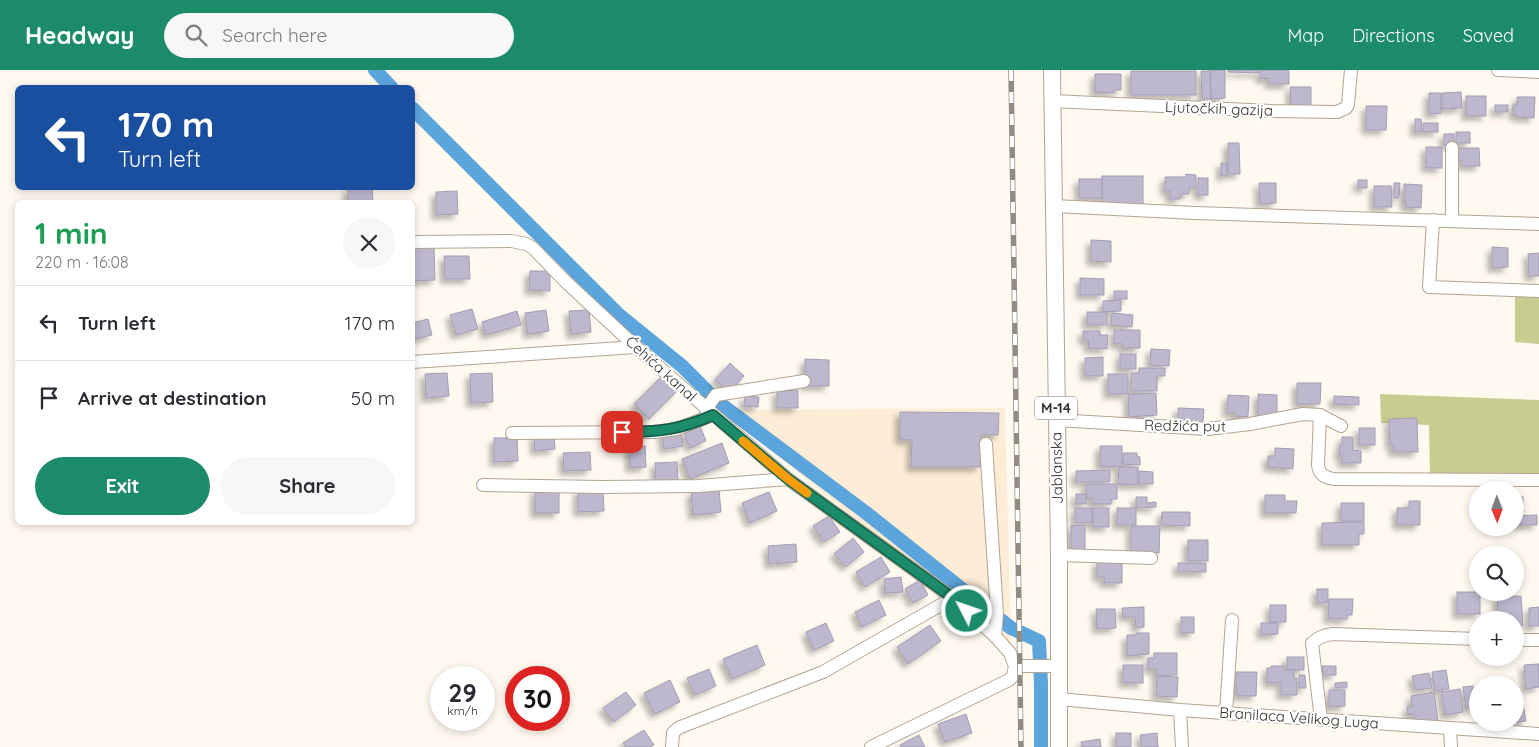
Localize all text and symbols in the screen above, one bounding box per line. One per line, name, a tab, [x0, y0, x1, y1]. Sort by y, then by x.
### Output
search box	[164, 13, 514, 58]
text: Headway	[25, 20, 134, 50]
icon: search	[182, 21, 210, 49]
text: Search here	[222, 23, 327, 47]
text: Map	[1287, 24, 1324, 47]
text: Directions	[1352, 24, 1435, 47]
text: Saved	[1463, 24, 1514, 47]
street label: Ljutočkih gazija	[1165, 97, 1273, 120]
text: 170 m	[118, 102, 214, 146]
icon: left	[35, 105, 100, 170]
text: Turn left	[118, 145, 201, 173]
text: 1 min	[35, 214, 108, 252]
button: close	[343, 217, 395, 269]
text: 220 m · 16:08	[35, 252, 129, 272]
icon: left	[35, 309, 63, 337]
text: Turn left	[78, 311, 156, 335]
text: 170 m	[344, 311, 395, 335]
street label: Ćehića kanal	[622, 332, 701, 406]
icon: arrive	[35, 384, 63, 412]
text: Arrive at destination	[78, 386, 267, 410]
text: 50 m	[351, 386, 395, 410]
road number: M-14	[1035, 396, 1077, 419]
pin	[601, 411, 643, 453]
street label: Redžića put	[1144, 415, 1226, 436]
icon: arrive	[608, 418, 636, 446]
street label: Jablanska	[1046, 432, 1067, 504]
button: Exit	[35, 457, 210, 515]
button: Share	[220, 457, 395, 515]
north arrow	[1469, 481, 1524, 536]
map controls	[1469, 481, 1524, 731]
button: search	[1469, 546, 1524, 601]
position arrow	[940, 584, 992, 636]
button: +	[1469, 611, 1524, 666]
speed limit sign: 30	[505, 666, 570, 731]
button: −	[1469, 676, 1524, 731]
text: 29	[448, 677, 477, 708]
street label: Branilaca Velikog Luga	[1219, 702, 1379, 733]
text: km/h	[447, 703, 478, 718]

